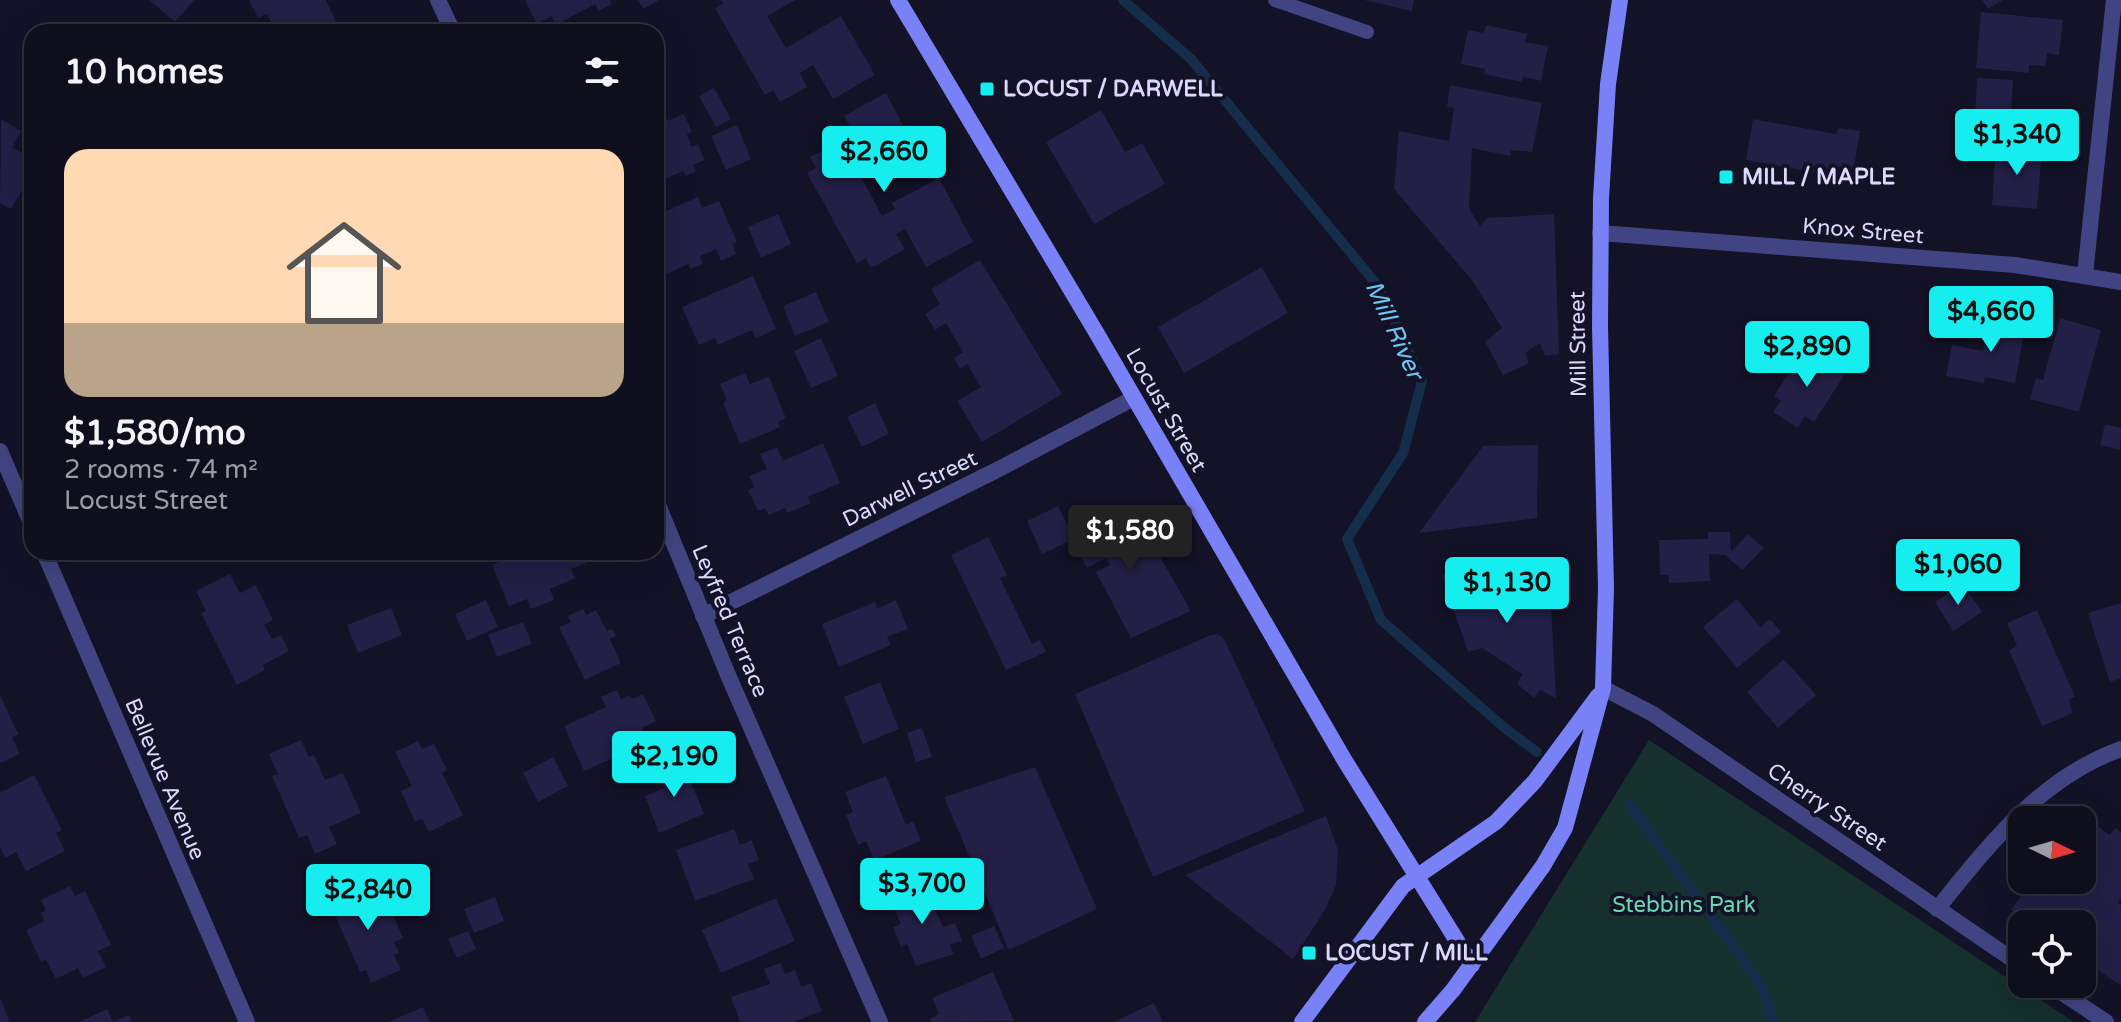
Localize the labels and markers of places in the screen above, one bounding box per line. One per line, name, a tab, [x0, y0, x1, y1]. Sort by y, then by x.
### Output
place label: LOCUST / DARWELL	[1003, 76, 1223, 102]
marker: LOCUST / DARWELL	[978, 80, 996, 98]
pin: $1,340	[1952, 109, 2082, 177]
pin: $2,660	[819, 126, 949, 194]
place label: MILL / MAPLE	[1742, 164, 1895, 190]
marker: MILL / MAPLE	[1717, 168, 1735, 186]
pin: $4,660	[1926, 286, 2056, 354]
pin: $2,890	[1742, 321, 1872, 389]
pin: $1,580	[1065, 505, 1195, 573]
pin: $1,060	[1893, 539, 2023, 607]
pin: $1,130	[1442, 557, 1572, 625]
pin: $2,190	[609, 731, 739, 799]
pin: $3,700	[857, 858, 987, 926]
pin: $2,840	[303, 864, 433, 932]
place label: LOCUST / MILL	[1325, 940, 1488, 966]
marker: LOCUST / MILL	[1300, 944, 1318, 962]

